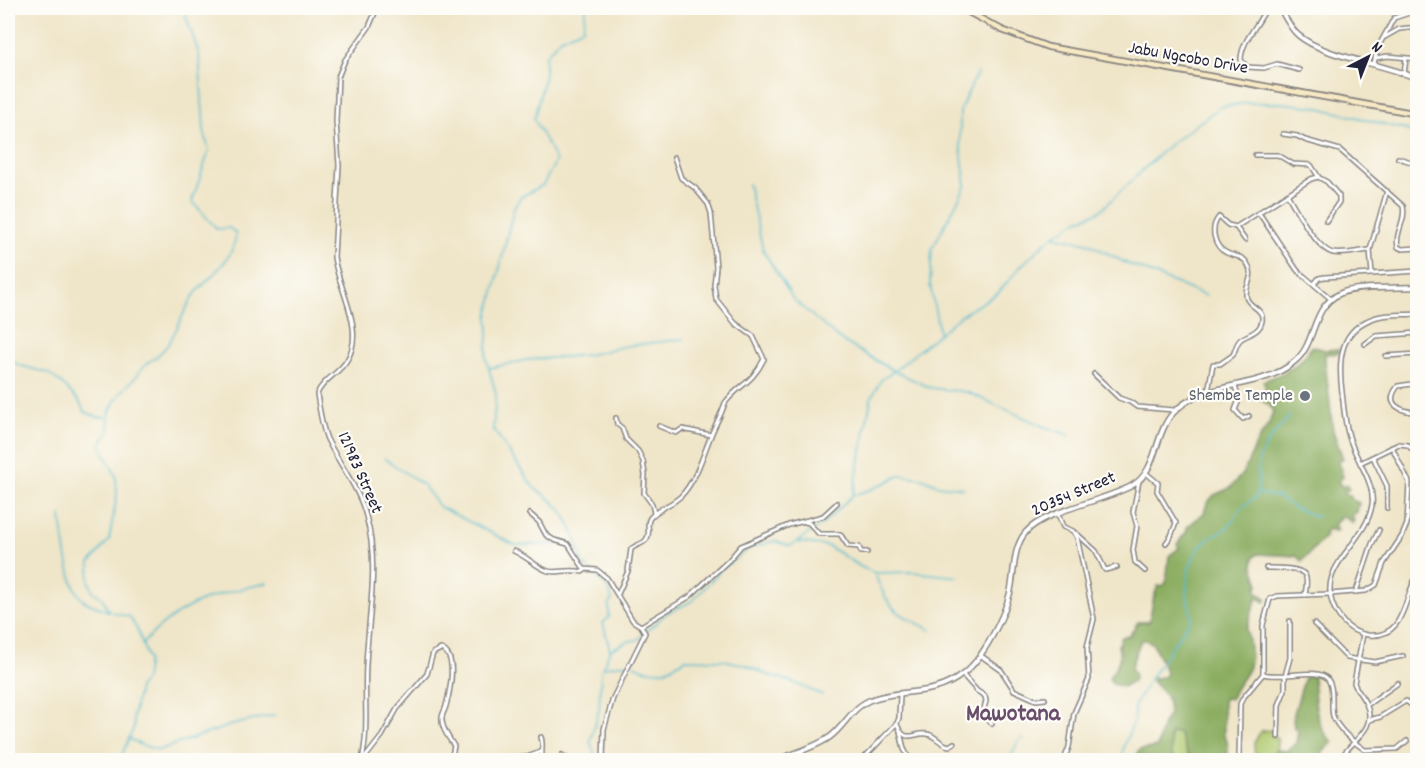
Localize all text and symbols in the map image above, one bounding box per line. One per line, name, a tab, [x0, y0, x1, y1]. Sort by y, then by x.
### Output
north arrow	[1338, 27, 1398, 87]
street label: Jabu Ngcobo Drive	[1126, 36, 1250, 82]
text: N	[1366, 37, 1387, 59]
place label: Shembe Temple	[1189, 384, 1293, 409]
marker: Shembe Temple	[1298, 389, 1312, 403]
street label: 121983 Street	[330, 428, 388, 518]
street label: 20354 Street	[1028, 466, 1120, 524]
district label: Mawotana	[966, 698, 1061, 732]

